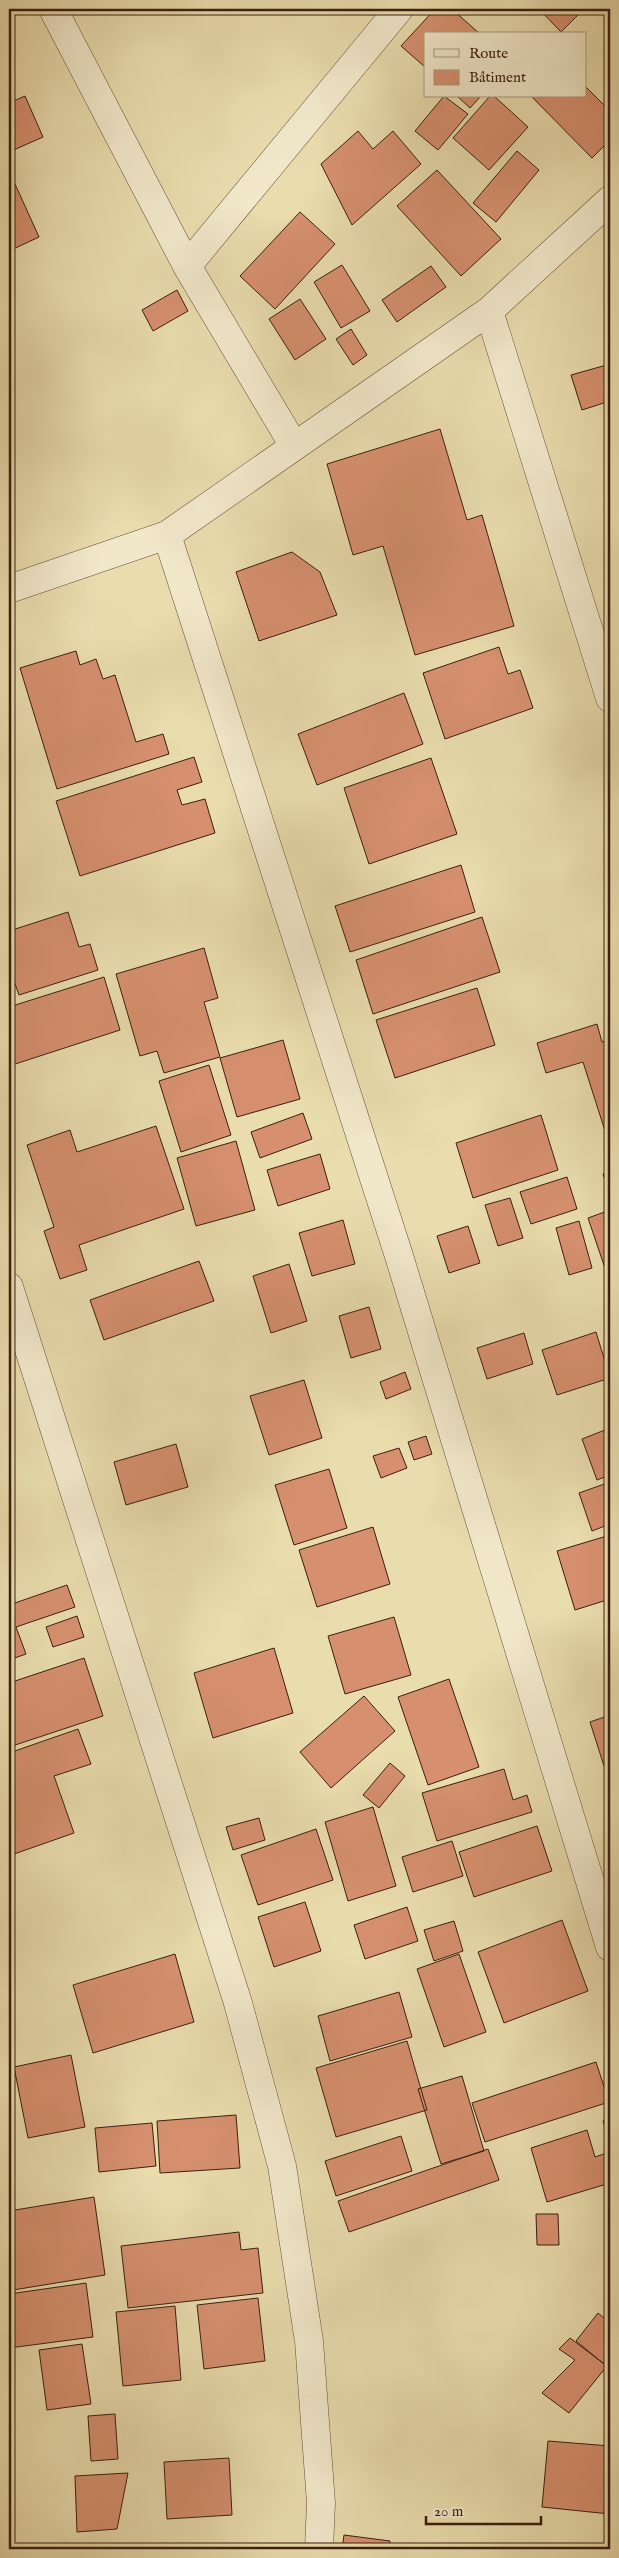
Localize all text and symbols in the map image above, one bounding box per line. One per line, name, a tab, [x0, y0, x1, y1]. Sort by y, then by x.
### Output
legend	[424, 32, 586, 98]
text: Route	[469, 44, 508, 63]
text: Bâtiment	[469, 68, 526, 87]
scale bar	[426, 2493, 542, 2525]
text: 20 m	[434, 2502, 464, 2521]

